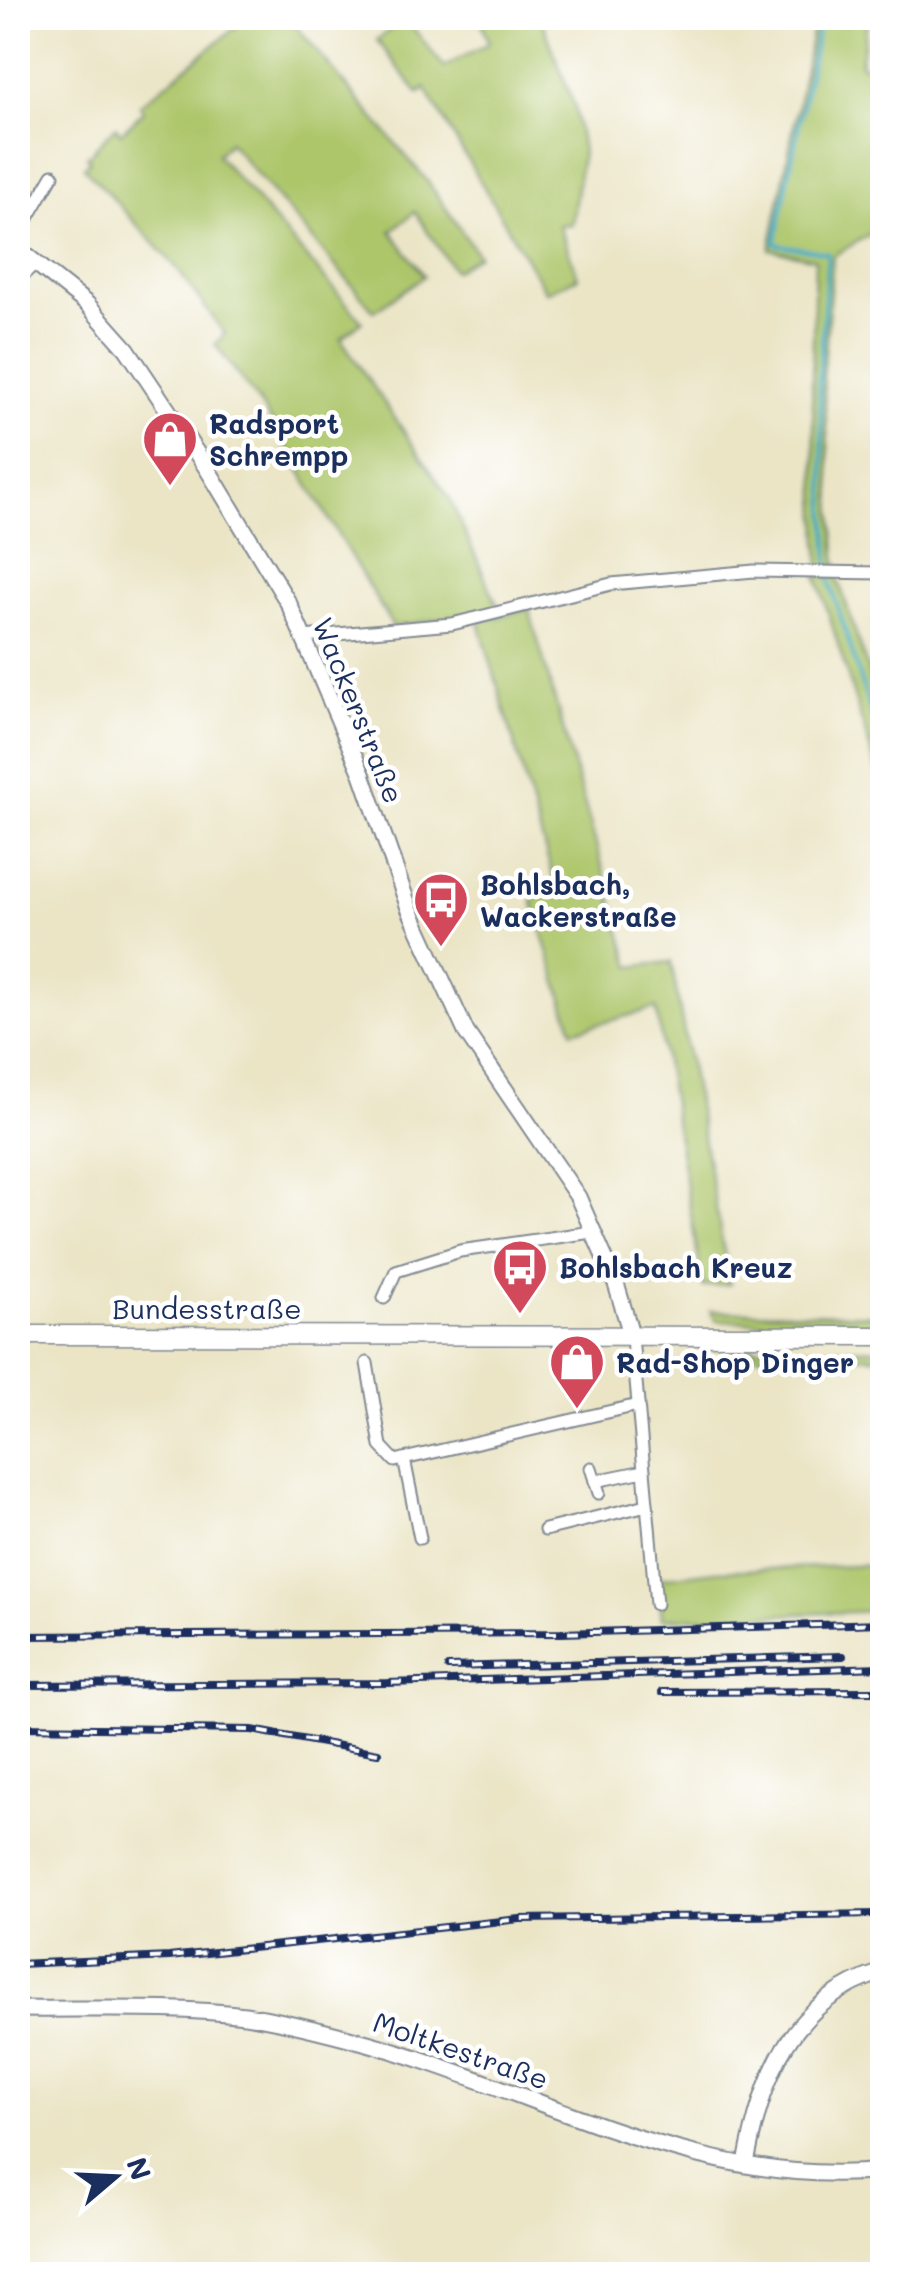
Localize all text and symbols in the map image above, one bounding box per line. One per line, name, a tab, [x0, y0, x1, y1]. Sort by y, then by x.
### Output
place label: Radsport Schrempp	[209, 405, 348, 473]
shop icon: Radsport Schrempp	[140, 409, 200, 488]
street label: Wackerstraße	[305, 612, 413, 808]
place label: Bohlsbach, Wackerstraße	[480, 866, 677, 934]
bus stop icon: Bohlsbach, Wackerstraße	[411, 870, 471, 949]
bus stop icon: Bohlsbach Kreuz	[490, 1237, 550, 1316]
place label: Bohlsbach Kreuz	[559, 1249, 792, 1285]
street label: Bundesstraße	[112, 1290, 302, 1326]
shop icon: Rad-Shop Dinger	[547, 1332, 607, 1411]
place label: Rad-Shop Dinger	[616, 1344, 854, 1380]
street label: Moltkestraße	[369, 2003, 553, 2097]
north arrow	[65, 2127, 165, 2227]
text: N	[119, 2153, 160, 2184]

